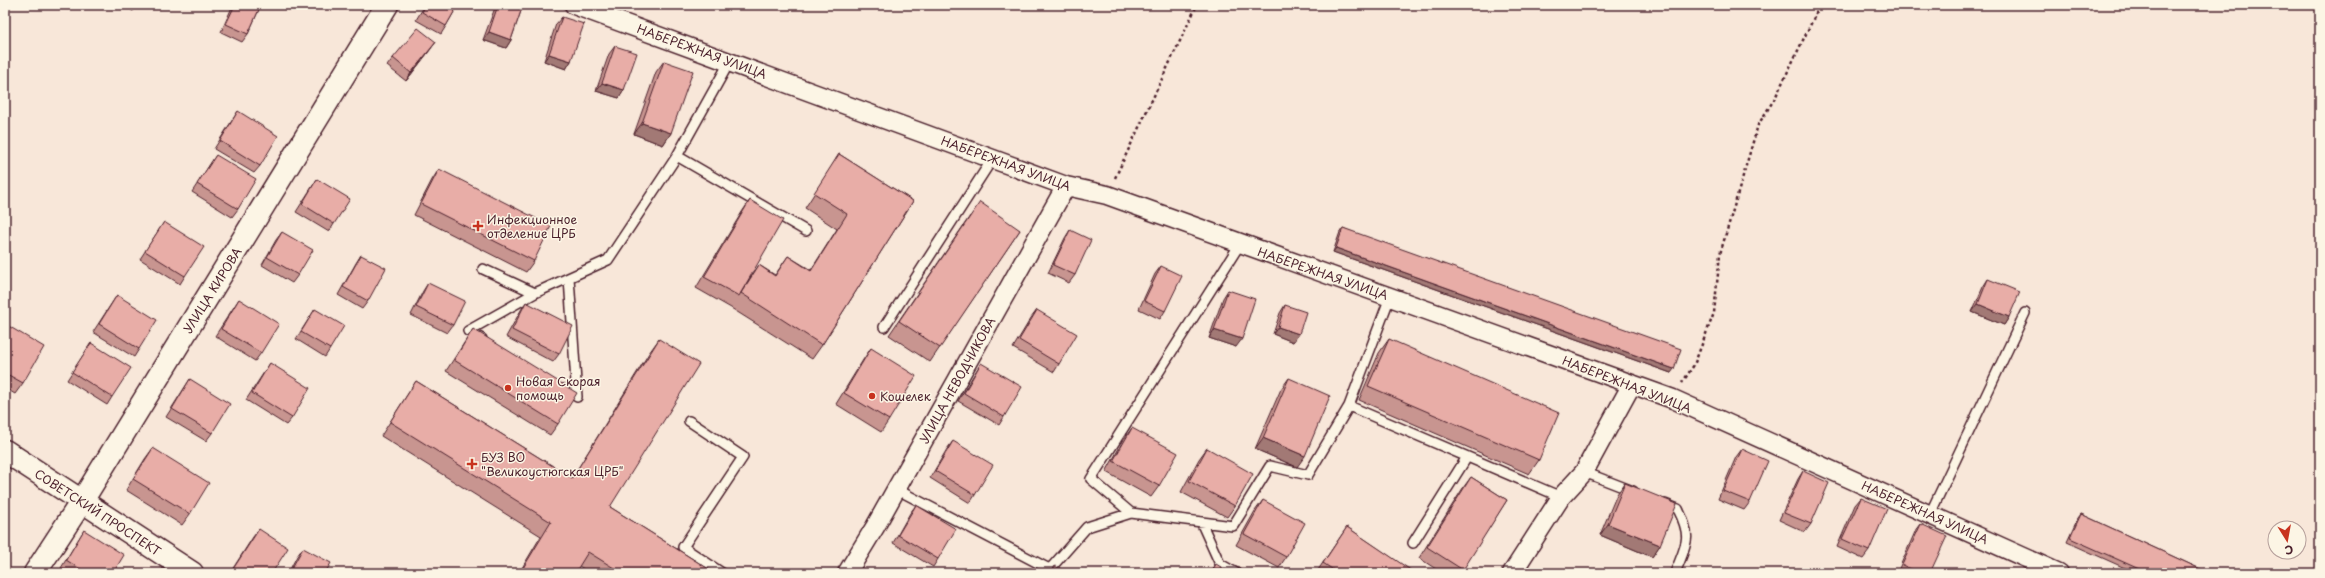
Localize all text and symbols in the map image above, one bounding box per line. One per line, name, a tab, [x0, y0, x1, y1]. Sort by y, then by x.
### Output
street label: НАБЕРЕЖНАЯ УЛИЦА	[635, 19, 769, 83]
street label: НАБЕРЕЖНАЯ УЛИЦА	[939, 131, 1073, 195]
place label: Инфекционное отделение ЦРБ	[487, 210, 577, 242]
marker: Инфекционное отделение ЦРБ	[472, 220, 484, 232]
street label: НАБЕРЕЖНАЯ УЛИЦА	[1255, 242, 1391, 304]
street label: УЛИЦА КИРОВА	[178, 243, 246, 336]
street label: УЛИЦА НЕВОДЧИКОВА	[915, 313, 999, 446]
street label: НАБЕРЕЖНАЯ УЛИЦА	[1560, 351, 1694, 417]
place label: Новая Скорая помощь	[516, 372, 600, 404]
marker: Новая Скорая помощь	[503, 383, 513, 393]
place label: Кошелек	[880, 387, 932, 405]
marker: Кошелек	[867, 391, 877, 401]
place label: БУЗ ВО "Великоустюгская ЦРБ"	[481, 448, 624, 480]
marker: БУЗ ВО "Великоустюгская ЦРБ"	[466, 458, 478, 470]
street label: СОВЕТСКИЙ ПРОСПЕКТ	[31, 464, 165, 560]
street label: НАБЕРЕЖНАЯ УЛИЦА	[1859, 476, 1991, 548]
north arrow	[2267, 520, 2307, 560]
text: С	[2283, 541, 2295, 559]

